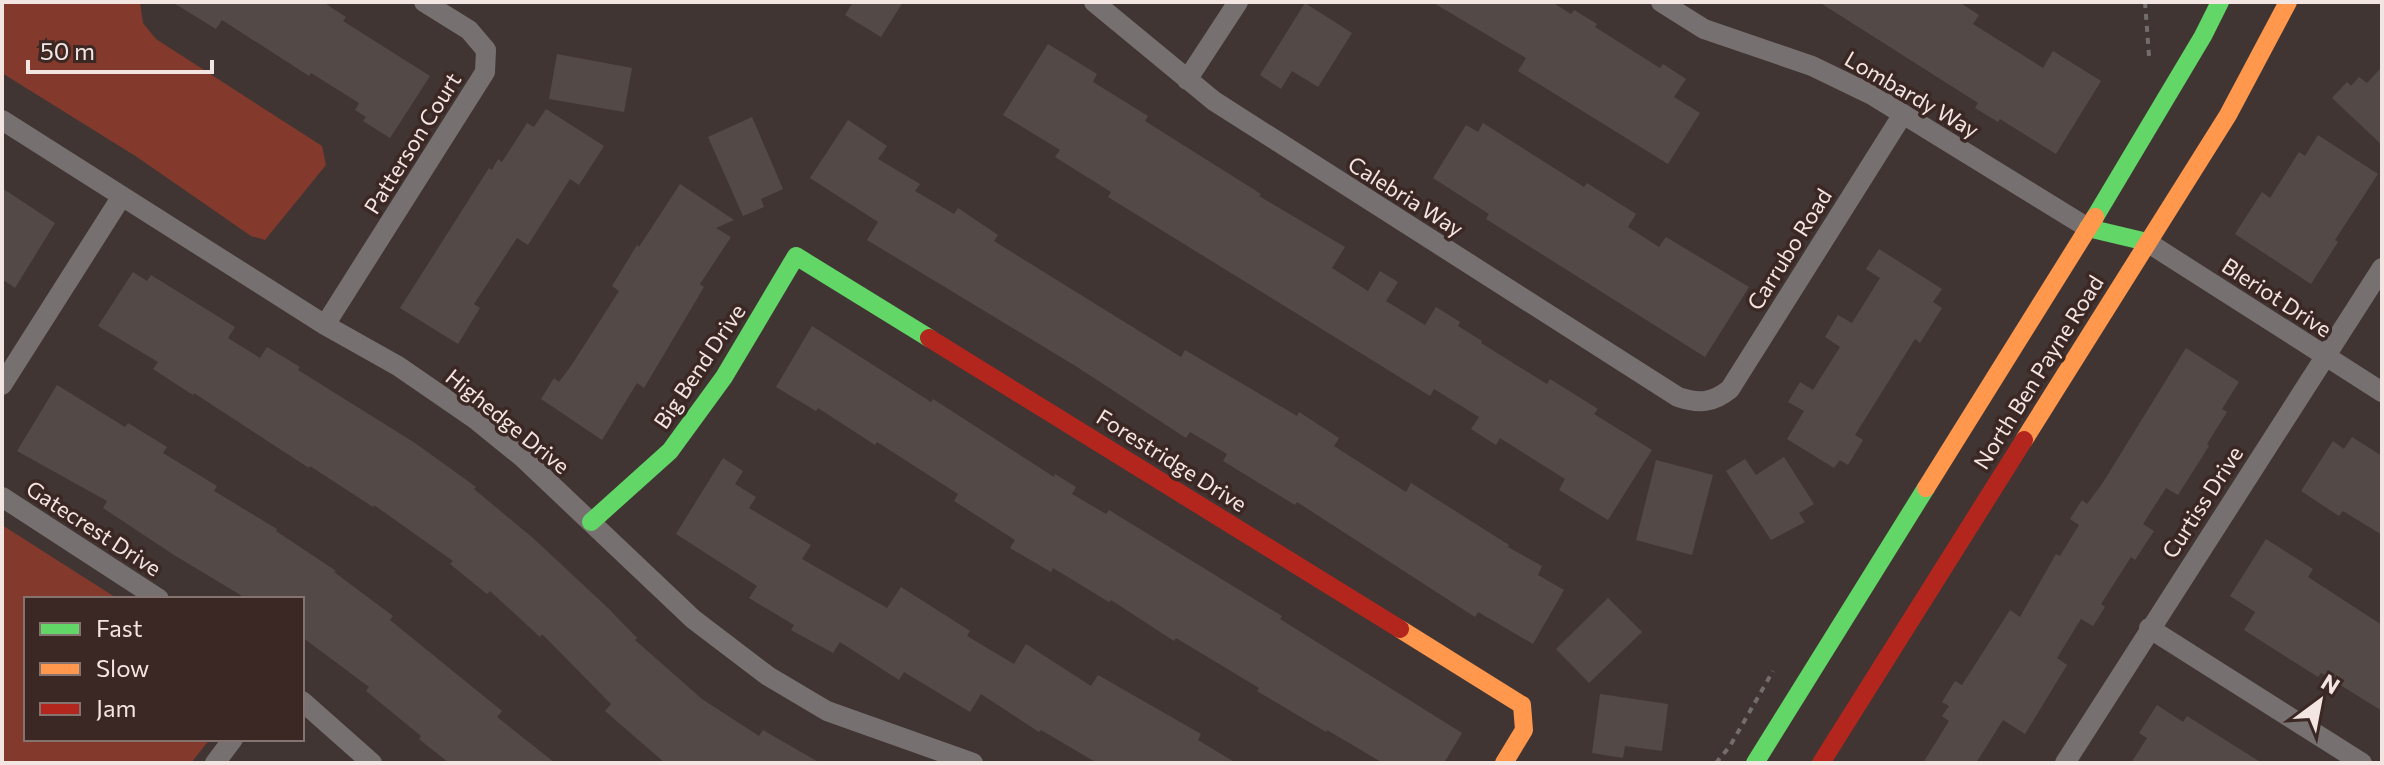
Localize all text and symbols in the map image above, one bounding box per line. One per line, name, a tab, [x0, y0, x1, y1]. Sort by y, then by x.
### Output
scale bar	[28, 24, 212, 74]
text: 50 m	[40, 36, 95, 65]
street label: Lombardy Way	[1840, 45, 1984, 143]
street label: Patterson Court	[358, 67, 466, 219]
street label: Calebria Way	[1343, 150, 1469, 242]
street label: Carrubo Road	[1741, 183, 1837, 315]
street label: Bleriot Drive	[2217, 252, 2337, 342]
street label: North Ben Payne Road	[1967, 270, 2109, 474]
street label: Big Bend Drive	[647, 299, 751, 433]
street label: Highedge Drive	[441, 363, 575, 479]
street label: Forestridge Drive	[1092, 403, 1252, 517]
street label: Curtiss Drive	[2156, 441, 2248, 563]
street label: Gatecrest Drive	[22, 474, 166, 582]
legend	[24, 597, 304, 741]
text: Fast	[96, 613, 143, 642]
text: Slow	[96, 653, 149, 682]
north arrow	[2280, 661, 2360, 741]
text: N	[2317, 668, 2345, 699]
text: Jam	[96, 693, 136, 722]

